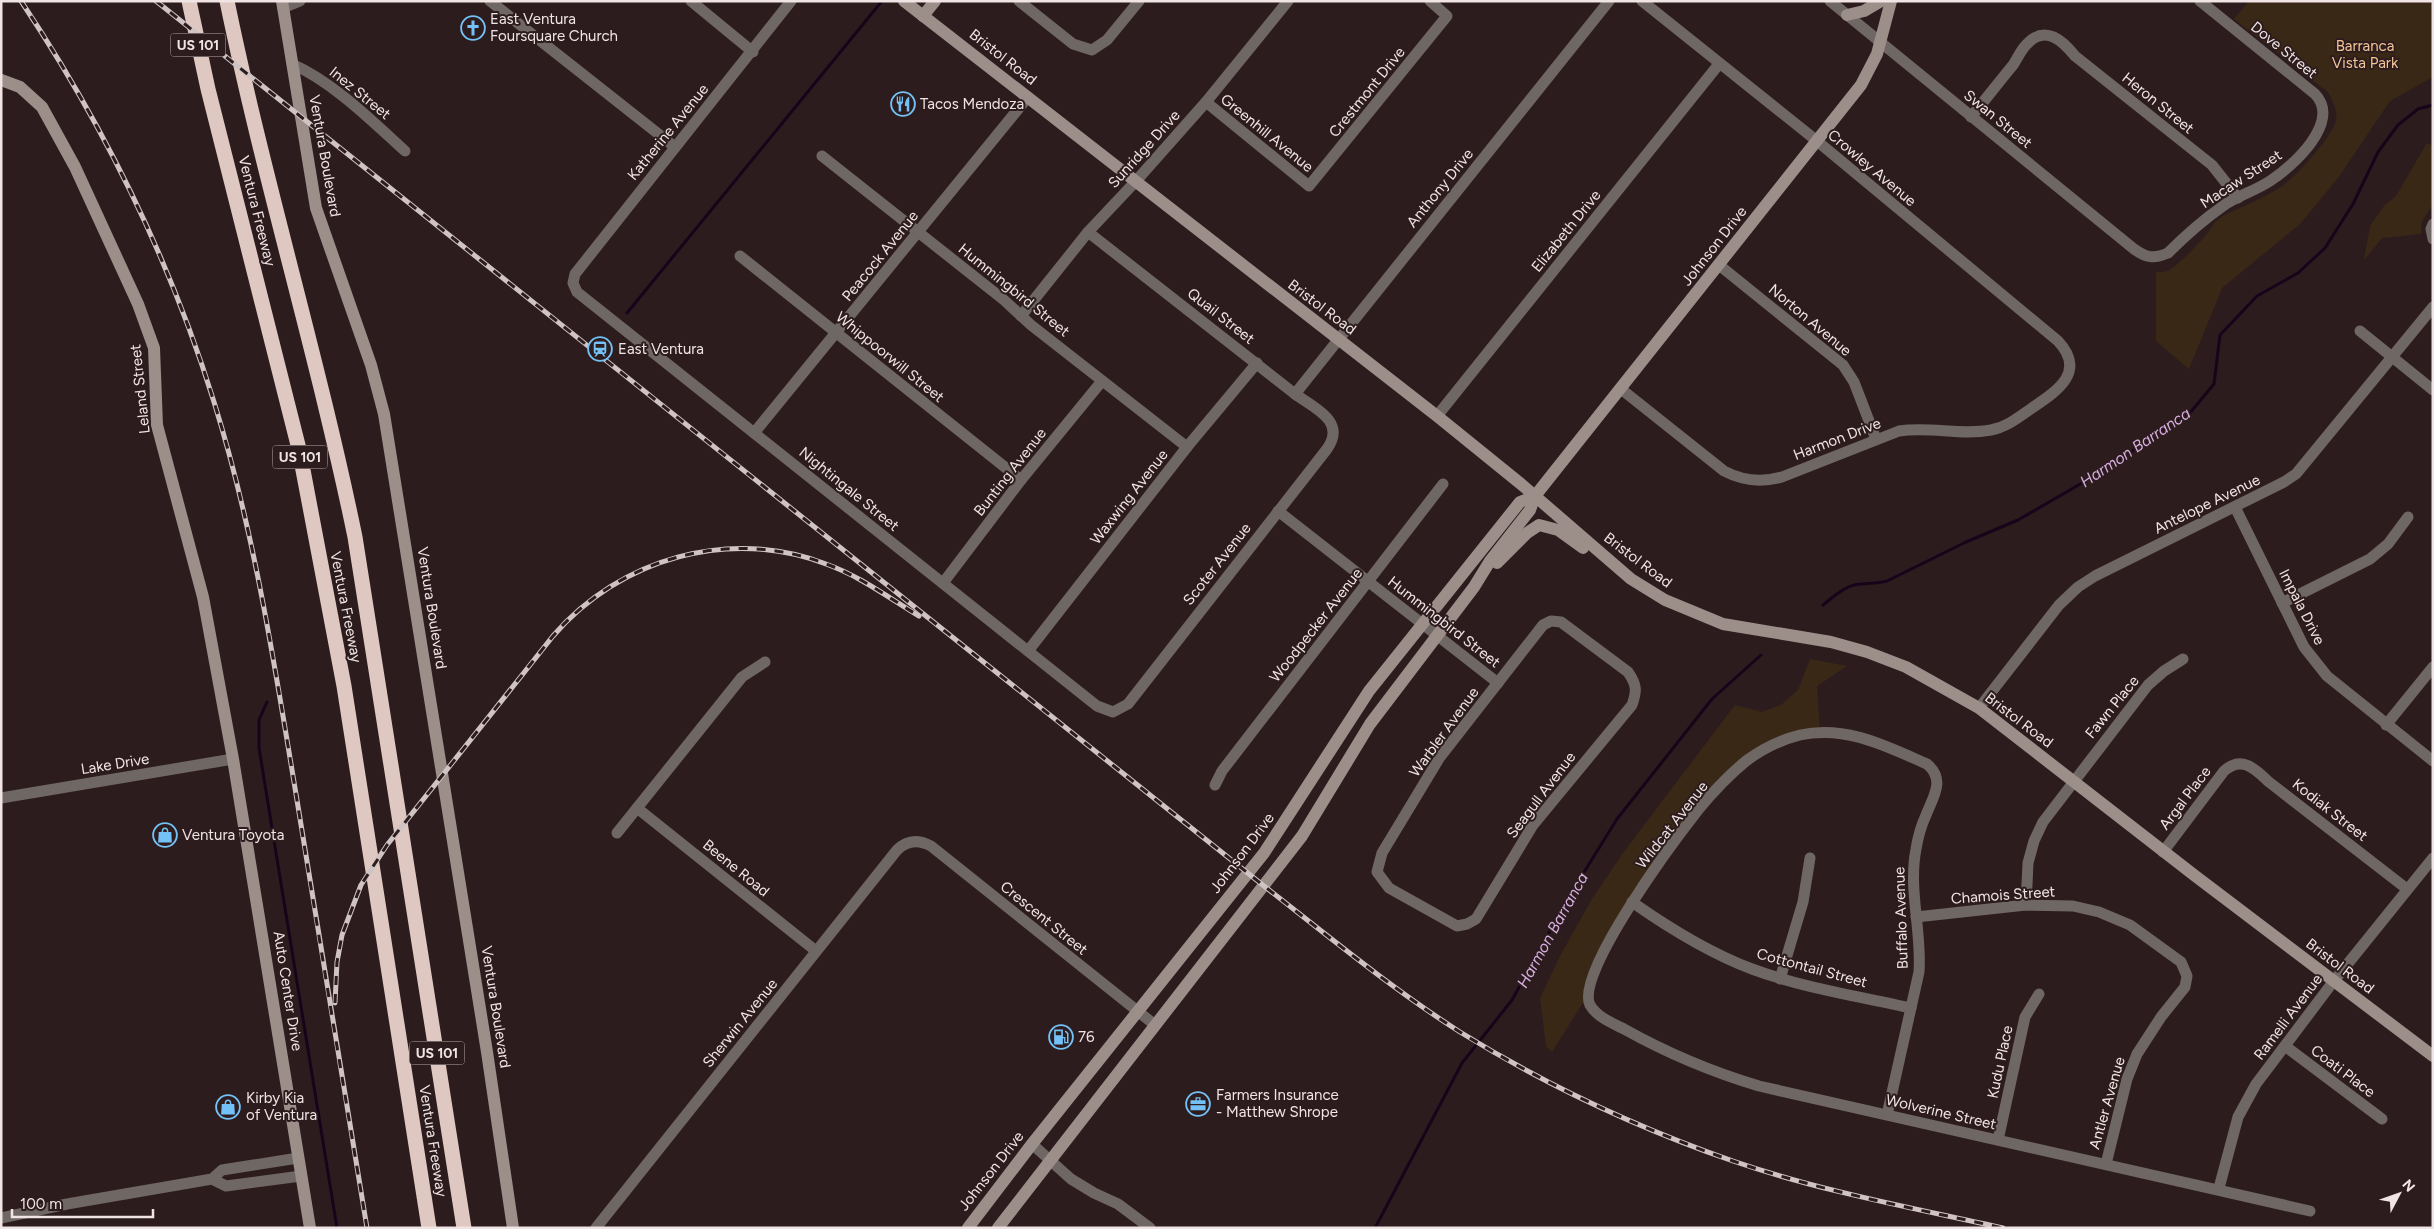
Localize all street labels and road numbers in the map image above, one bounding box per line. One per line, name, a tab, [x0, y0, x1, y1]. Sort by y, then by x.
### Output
street label: Dove Street	[2247, 18, 2321, 82]
street label: Bristol Road	[966, 25, 1040, 89]
road number: US 101	[170, 34, 226, 56]
street label: Crestmont Drive	[1325, 43, 1409, 141]
street label: Inez Street	[326, 63, 395, 123]
street label: Heron Street	[2118, 69, 2198, 138]
street label: Katherine Avenue	[624, 80, 712, 184]
street label: Swan Street	[1960, 86, 2036, 152]
street label: Greenhill Avenue	[1217, 90, 1317, 176]
street label: Ventura Boulevard	[305, 94, 345, 218]
street label: Sunridge Drive	[1104, 106, 1184, 192]
street label: Crowley Avenue	[1824, 126, 1920, 210]
street label: Anthony Drive	[1403, 145, 1477, 231]
street label: Macaw Street	[2197, 146, 2285, 212]
street label: Ventura Freeway	[235, 154, 279, 268]
street label: Elizabeth Drive	[1528, 186, 1604, 276]
street label: Johnson Drive	[1677, 203, 1751, 289]
street label: Peacock Avenue	[838, 207, 922, 305]
street label: Hummingbird Street	[955, 240, 1073, 341]
street label: Bristol Road	[1284, 276, 1360, 338]
street label: Norton Avenue	[1765, 280, 1855, 360]
street label: Quail Street	[1184, 284, 1258, 348]
street label: Whippoorwill Street	[832, 308, 948, 406]
street label: Leland Street	[126, 343, 154, 435]
street label: Harmon Drive	[1791, 414, 1883, 464]
street label: Bunting Avenue	[970, 424, 1050, 520]
street label: Nightingale Street	[795, 443, 903, 535]
road number: US 101	[272, 446, 328, 468]
street label: Waxwing Avenue	[1086, 446, 1172, 548]
street label: Antelope Avenue	[2151, 471, 2263, 537]
street label: Scoter Avenue	[1179, 519, 1255, 609]
street label: Bristol Road	[1600, 529, 1676, 591]
street label: Ventura Boulevard	[413, 546, 451, 670]
street label: Ventura Freeway	[326, 550, 366, 664]
street label: Woodpecker Avenue	[1266, 564, 1366, 686]
street label: Impala Drive	[2275, 566, 2329, 648]
street label: Hummingbird Street	[1384, 573, 1504, 672]
street label: Fawn Place	[2081, 672, 2143, 742]
street label: Warbler Avenue	[1405, 684, 1483, 780]
street label: Bristol Road	[1981, 689, 2057, 751]
street label: Seagull Avenue	[1503, 748, 1579, 842]
street label: Lake Drive	[79, 750, 151, 778]
street label: Argal Place	[2155, 763, 2215, 833]
street label: Kodiak Street	[2289, 775, 2372, 845]
street label: Wildcat Avenue	[1632, 778, 1712, 872]
street label: Johnson Drive	[1206, 809, 1278, 897]
street label: Beene Road	[699, 836, 773, 900]
street label: Buffalo Avenue	[1890, 866, 1912, 970]
street label: Crescent Street	[997, 877, 1092, 959]
street label: Chamois Street	[1950, 882, 2056, 908]
street label: Auto Center Drive	[270, 930, 306, 1052]
street label: Bristol Road	[2302, 935, 2378, 997]
street label: Ventura Boulevard	[477, 945, 515, 1069]
street label: Cottontail Street	[1755, 945, 1870, 991]
street label: Ramelli Avenue	[2250, 971, 2326, 1063]
street label: Sherwin Avenue	[699, 975, 781, 1071]
street label: Kudu Place	[1983, 1024, 2017, 1100]
street label: Coati Place	[2307, 1041, 2379, 1101]
road number: US 101	[410, 1042, 464, 1064]
street label: Antler Avenue	[2085, 1055, 2129, 1151]
street label: Ventura Freeway	[415, 1084, 451, 1198]
street label: Wolverine Street	[1884, 1091, 1998, 1133]
street label: Johnson Drive	[954, 1128, 1028, 1214]

